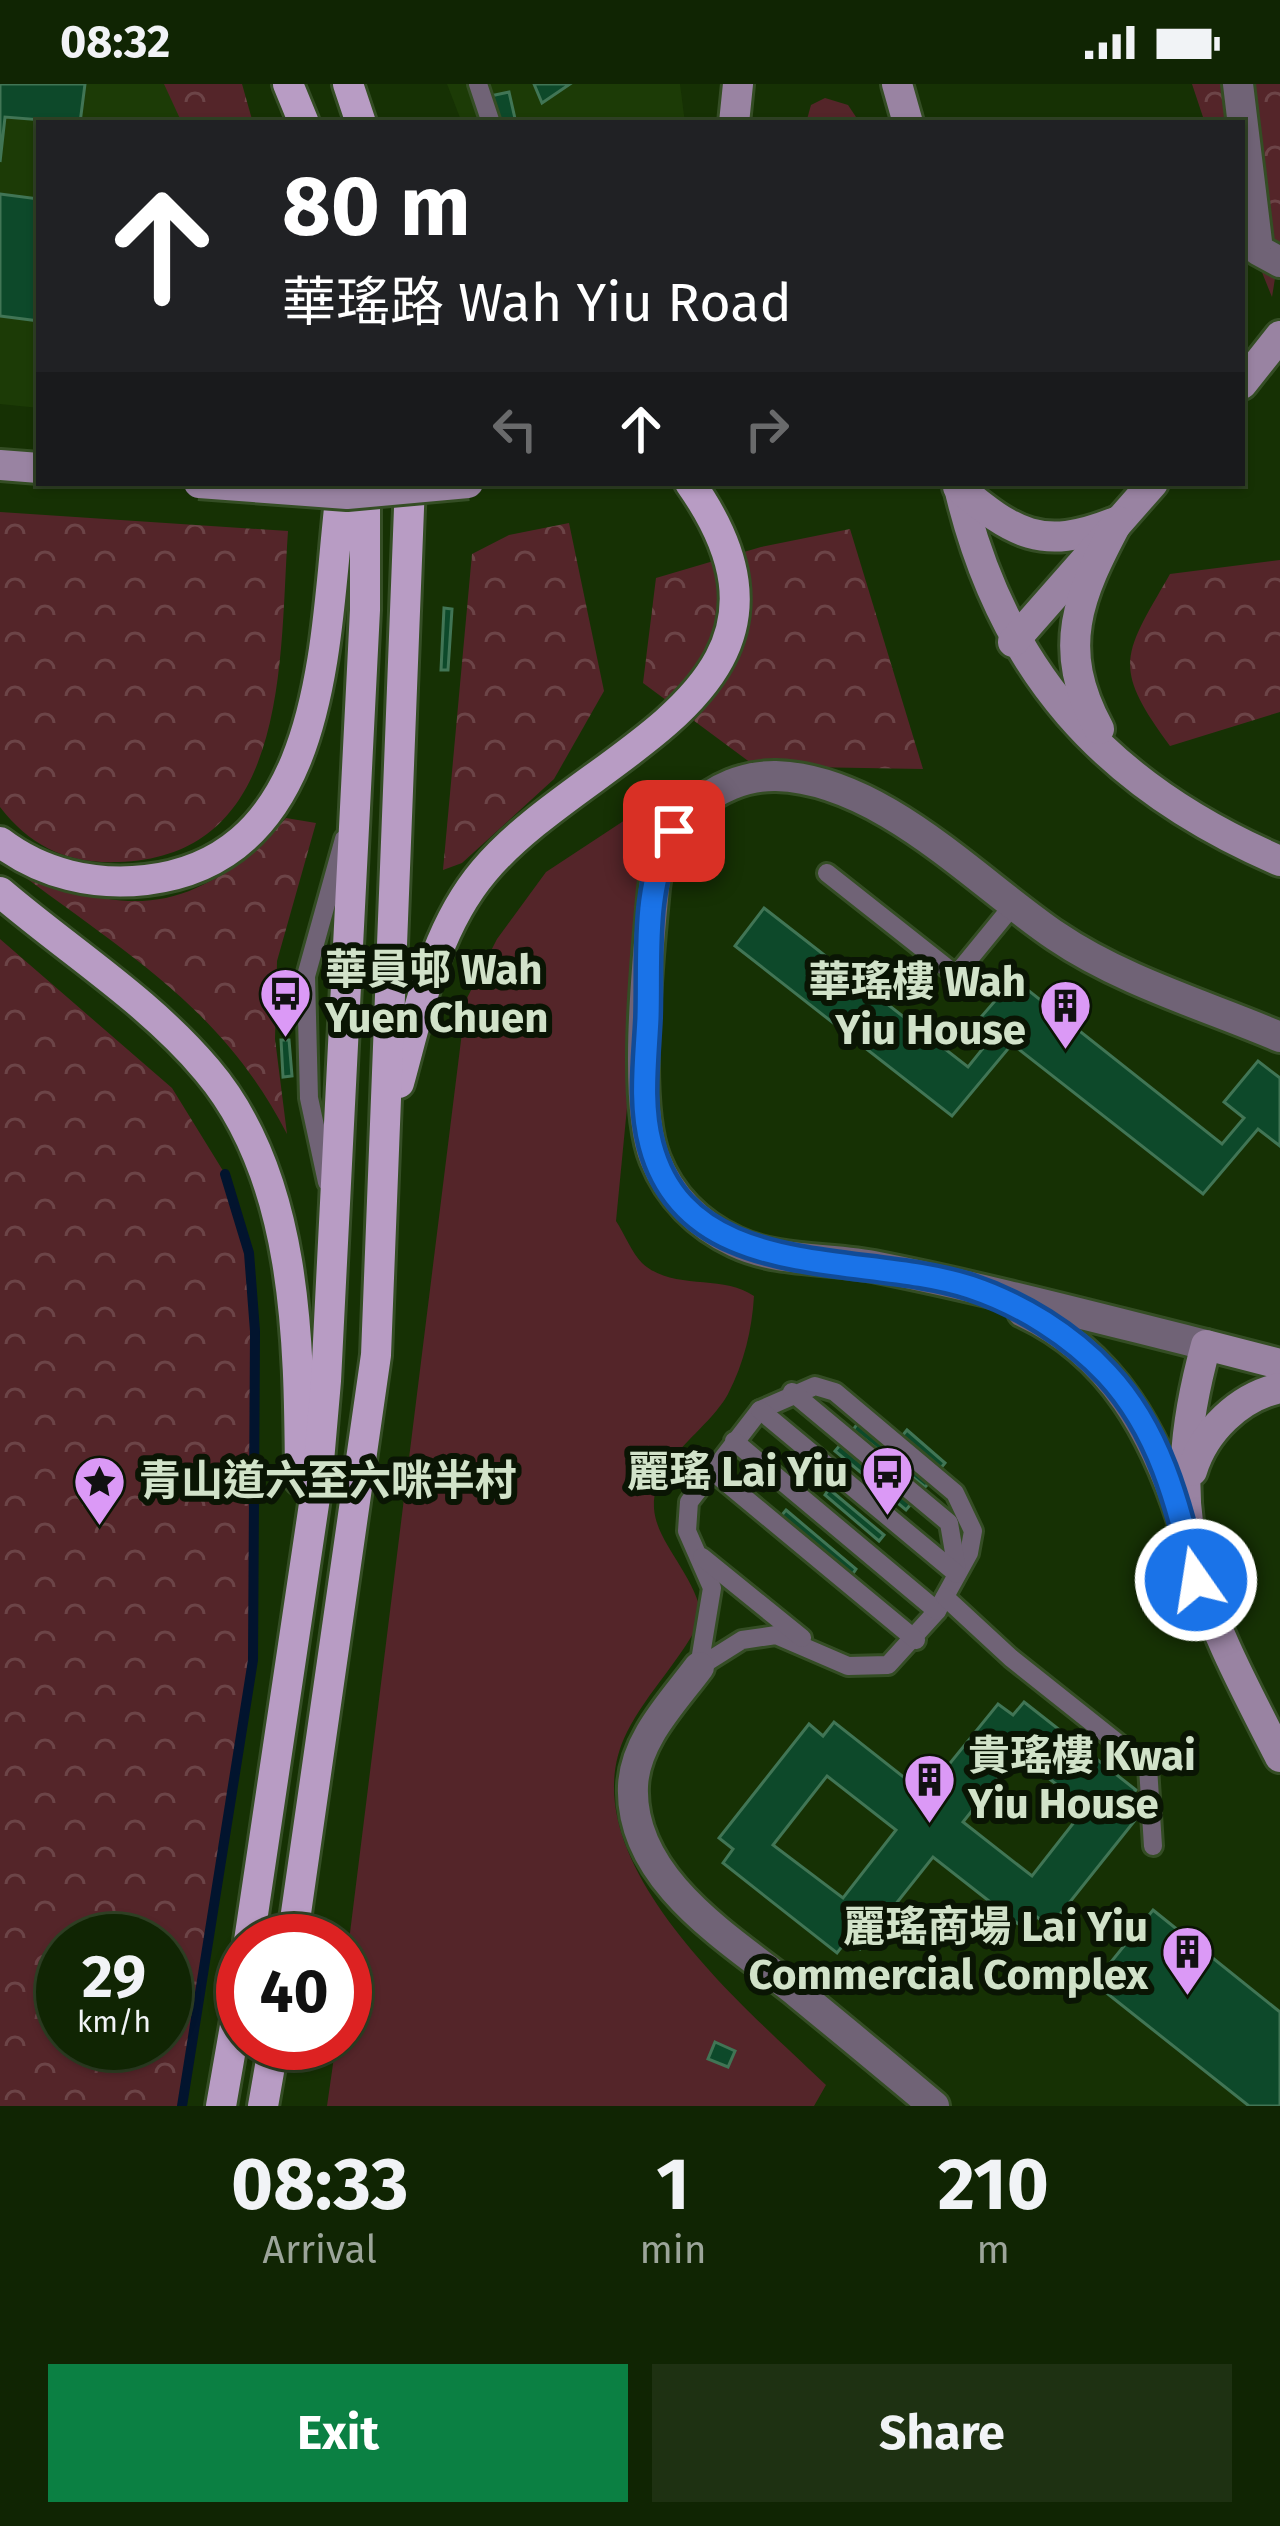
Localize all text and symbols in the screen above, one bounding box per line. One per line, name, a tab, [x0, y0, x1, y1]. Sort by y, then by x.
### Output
text: 08:32	[60, 15, 170, 69]
text: 80 m	[282, 156, 471, 257]
icon: ahead	[84, 168, 240, 324]
text: 華瑤路 Wah Yiu Road	[282, 271, 792, 335]
icon: left	[482, 396, 548, 462]
icon: ahead	[608, 396, 674, 462]
icon: right	[734, 396, 800, 462]
pin	[623, 780, 725, 882]
icon: arrive	[641, 798, 707, 864]
place label: 華員邨 Wah Yuen Chuen	[324, 945, 548, 1043]
place label: 華瑤樓 Wah Yiu House	[808, 957, 1026, 1055]
bus stop icon: 華員邨 Wah Yuen Chuen	[258, 966, 314, 1040]
building icon: 華瑤樓 Wah Yiu House	[1037, 978, 1093, 1052]
bus stop icon: 麗瑤 Lai Yiu	[859, 1444, 915, 1518]
place label: 麗瑤 Lai Yiu	[627, 1447, 848, 1497]
place icon: 青山道六至六咪半村	[72, 1453, 128, 1527]
place label: 青山道六至六咪半村	[139, 1456, 517, 1506]
position arrow	[1133, 1517, 1259, 1643]
place label: 貴瑤樓 Kwai Yiu House	[967, 1731, 1196, 1829]
building icon: 貴瑤樓 Kwai Yiu House	[901, 1752, 957, 1826]
place label: 麗瑤商場 Lai Yiu Commercial Complex	[749, 1902, 1148, 2000]
speed limit sign: 40	[216, 1914, 372, 2070]
building icon: 麗瑤商場 Lai Yiu Commercial Complex	[1159, 1923, 1215, 1997]
text: 29	[82, 1941, 146, 2013]
text: km/h	[77, 2004, 151, 2040]
text: 08:33	[231, 2142, 408, 2228]
text: 1	[656, 2142, 690, 2228]
text: 210	[938, 2142, 1049, 2228]
text: Arrival	[263, 2227, 377, 2273]
text: min	[639, 2227, 707, 2273]
text: m	[977, 2227, 1010, 2273]
button: Exit	[48, 2364, 628, 2502]
button: Share	[652, 2364, 1232, 2502]

